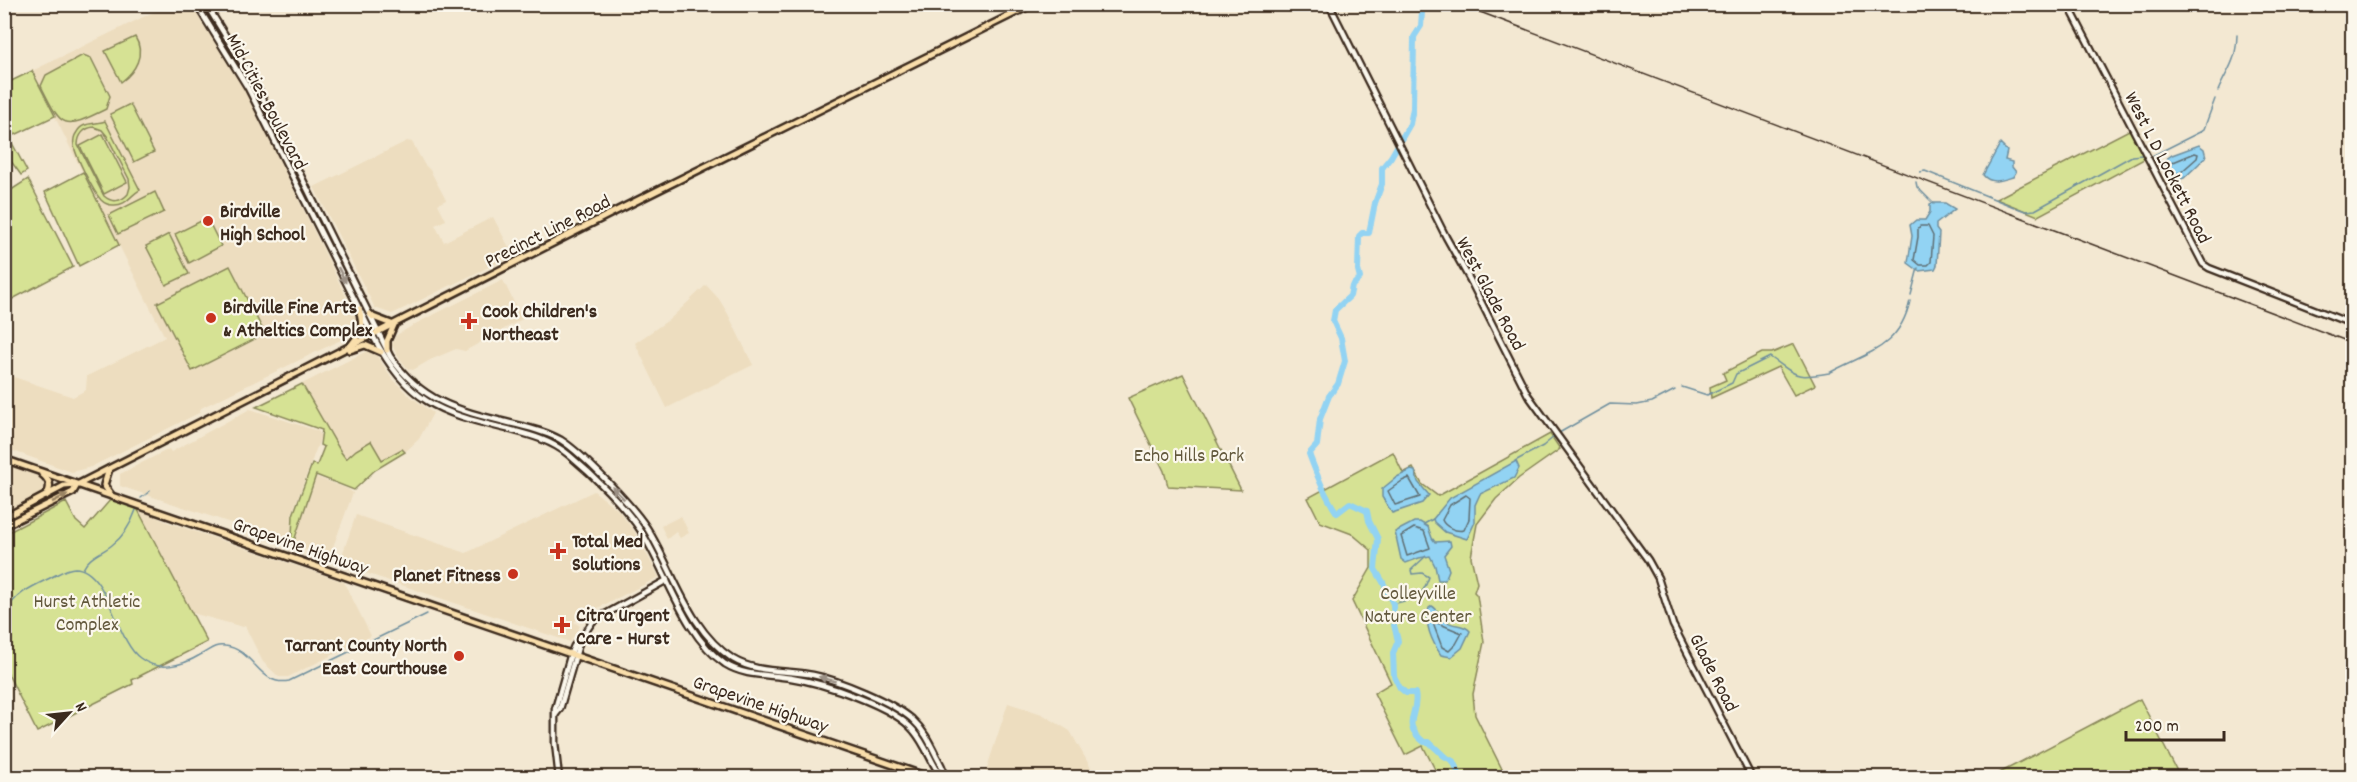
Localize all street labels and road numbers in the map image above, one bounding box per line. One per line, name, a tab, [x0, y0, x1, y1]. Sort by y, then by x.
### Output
street label: Mid Cities Boulevard	[218, 29, 313, 176]
street label: West L D Lockett Road	[2116, 88, 2217, 249]
street label: Precinct Line Road	[480, 189, 616, 276]
street label: West Glade Road	[1448, 233, 1531, 356]
street label: Grapevine Highway	[228, 512, 372, 584]
street label: Glade Road	[1681, 629, 1744, 717]
street label: Grapevine Highway	[688, 670, 832, 742]

